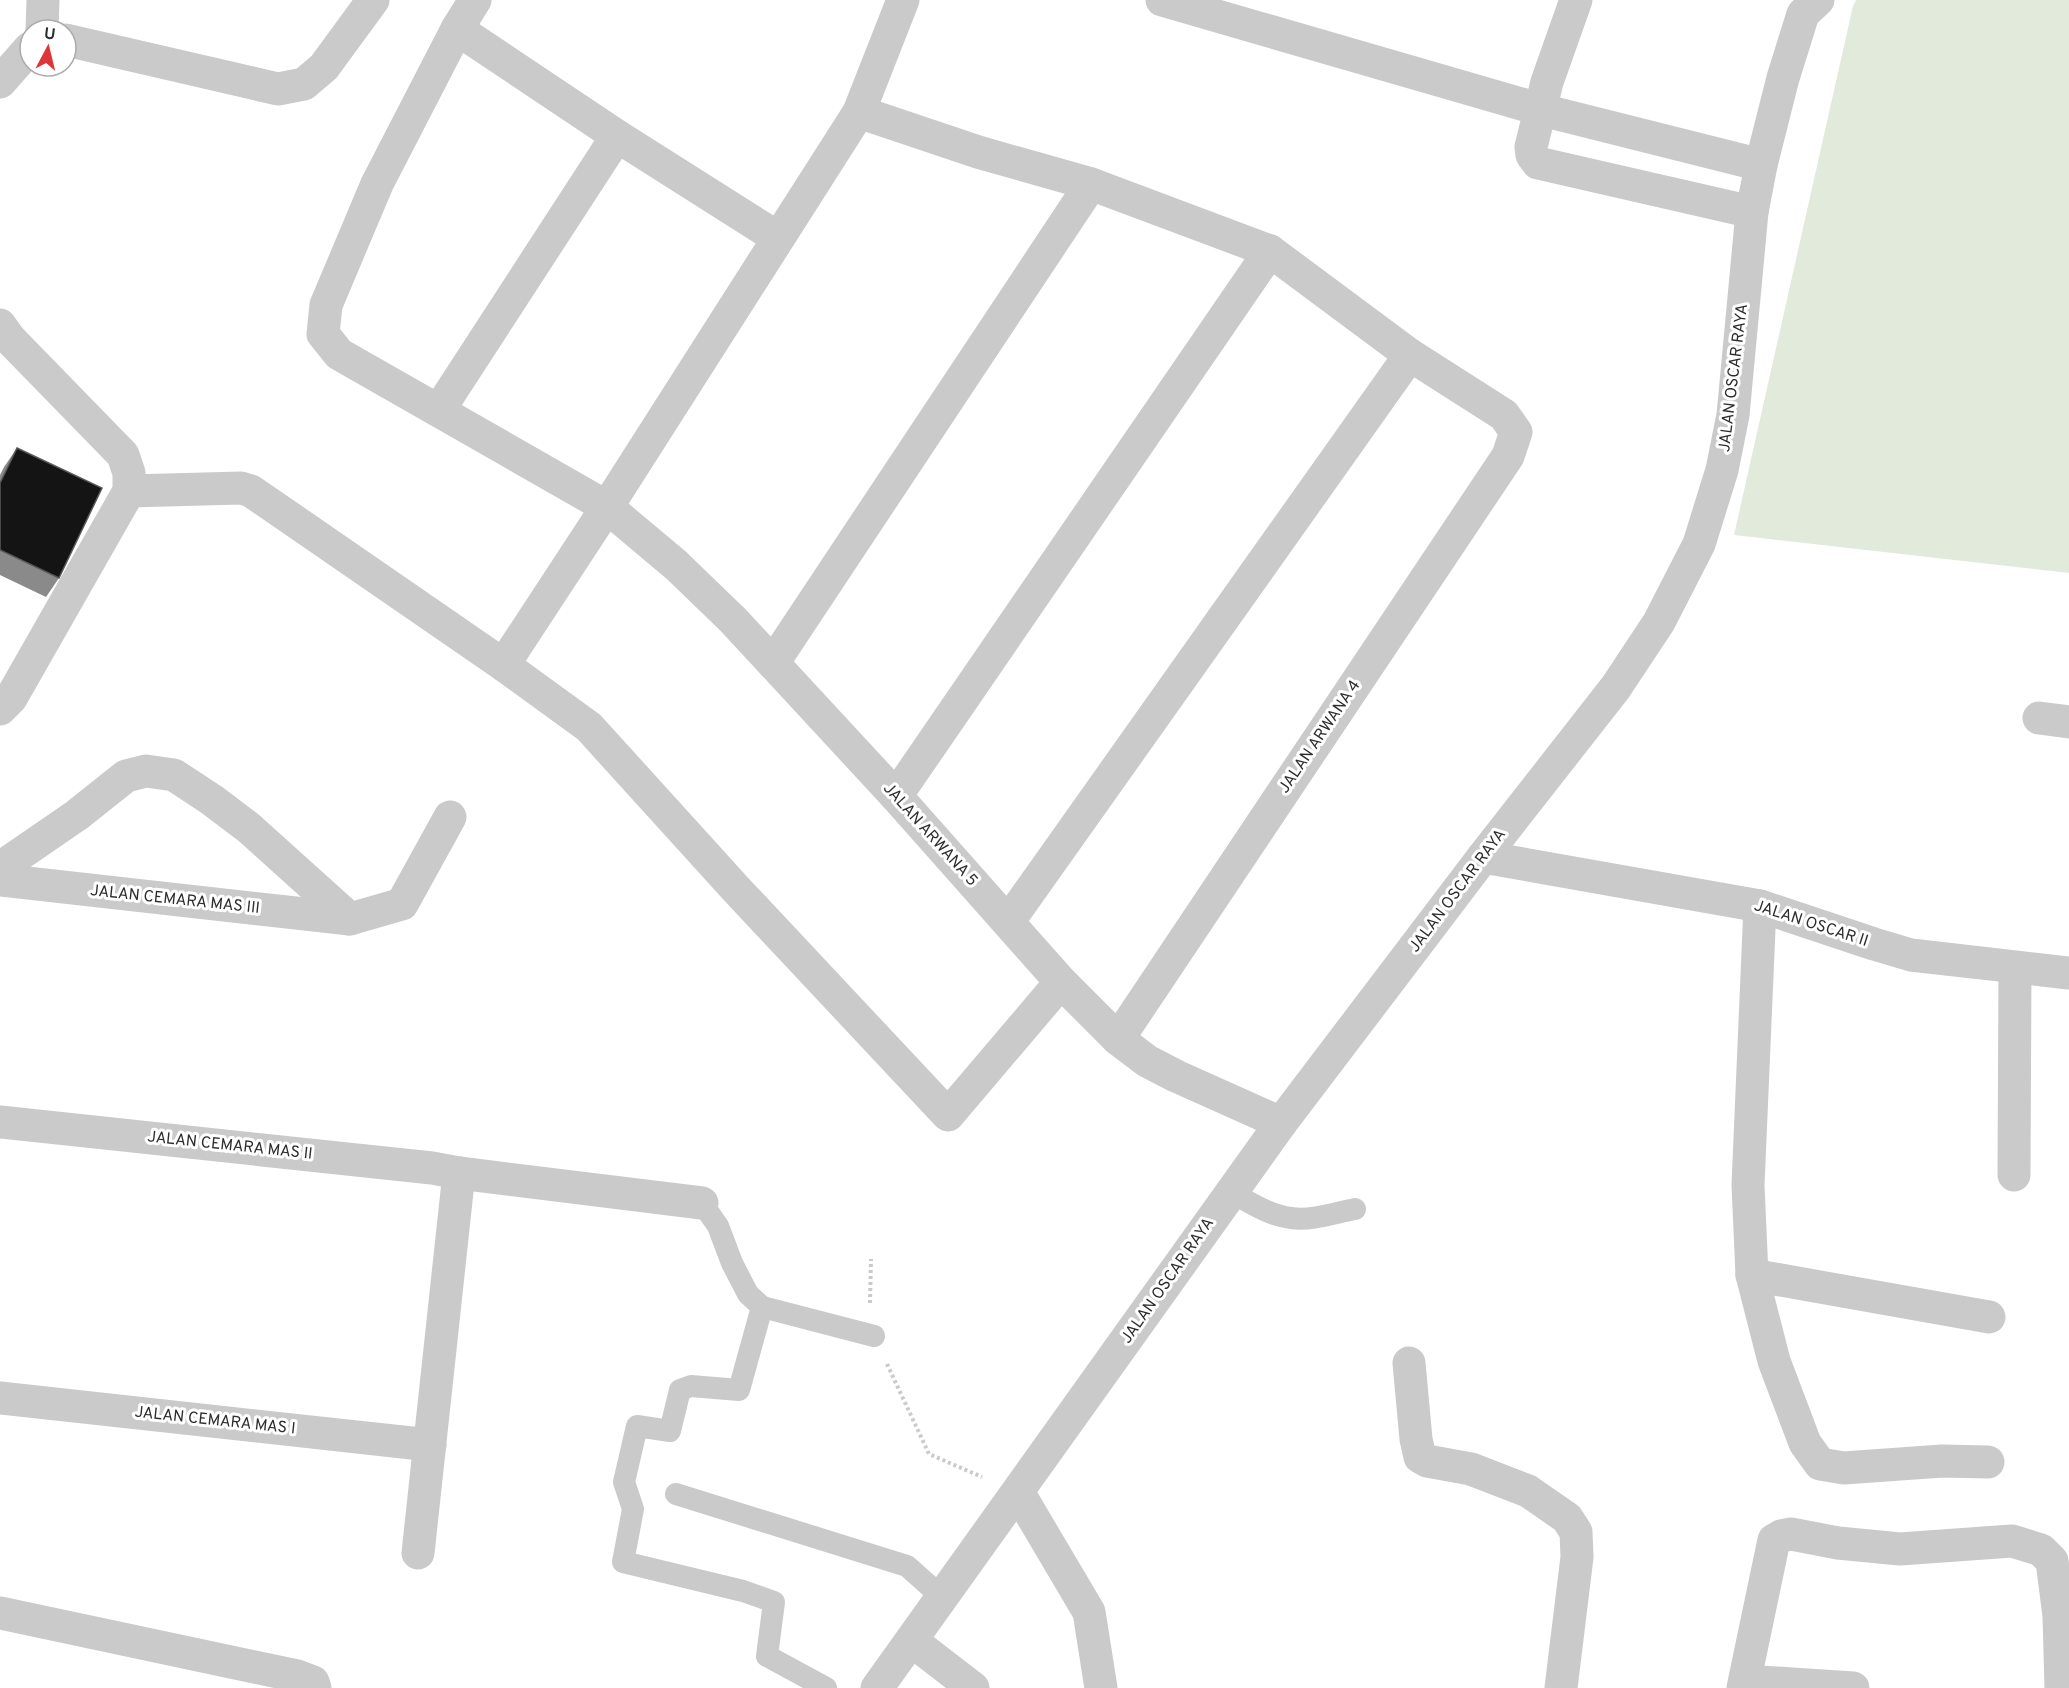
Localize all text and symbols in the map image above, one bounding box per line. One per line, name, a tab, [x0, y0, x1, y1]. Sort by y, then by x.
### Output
north arrow	[18, 18, 78, 78]
text: U	[43, 24, 56, 46]
street label: JALAN OSCAR RAYA	[1715, 303, 1753, 453]
street label: JALAN ARWANA 4	[1275, 677, 1365, 797]
street label: JALAN ARWANA 5	[878, 779, 982, 891]
street label: JALAN OSCAR RAYA	[1405, 825, 1511, 957]
street label: JALAN CEMARA MAS III	[89, 881, 261, 919]
street label: JALAN OSCAR II	[1751, 896, 1871, 952]
street label: JALAN CEMARA MAS II	[146, 1127, 314, 1165]
street label: JALAN OSCAR RAYA	[1117, 1214, 1219, 1348]
street label: JALAN CEMARA MAS I	[134, 1403, 296, 1439]

